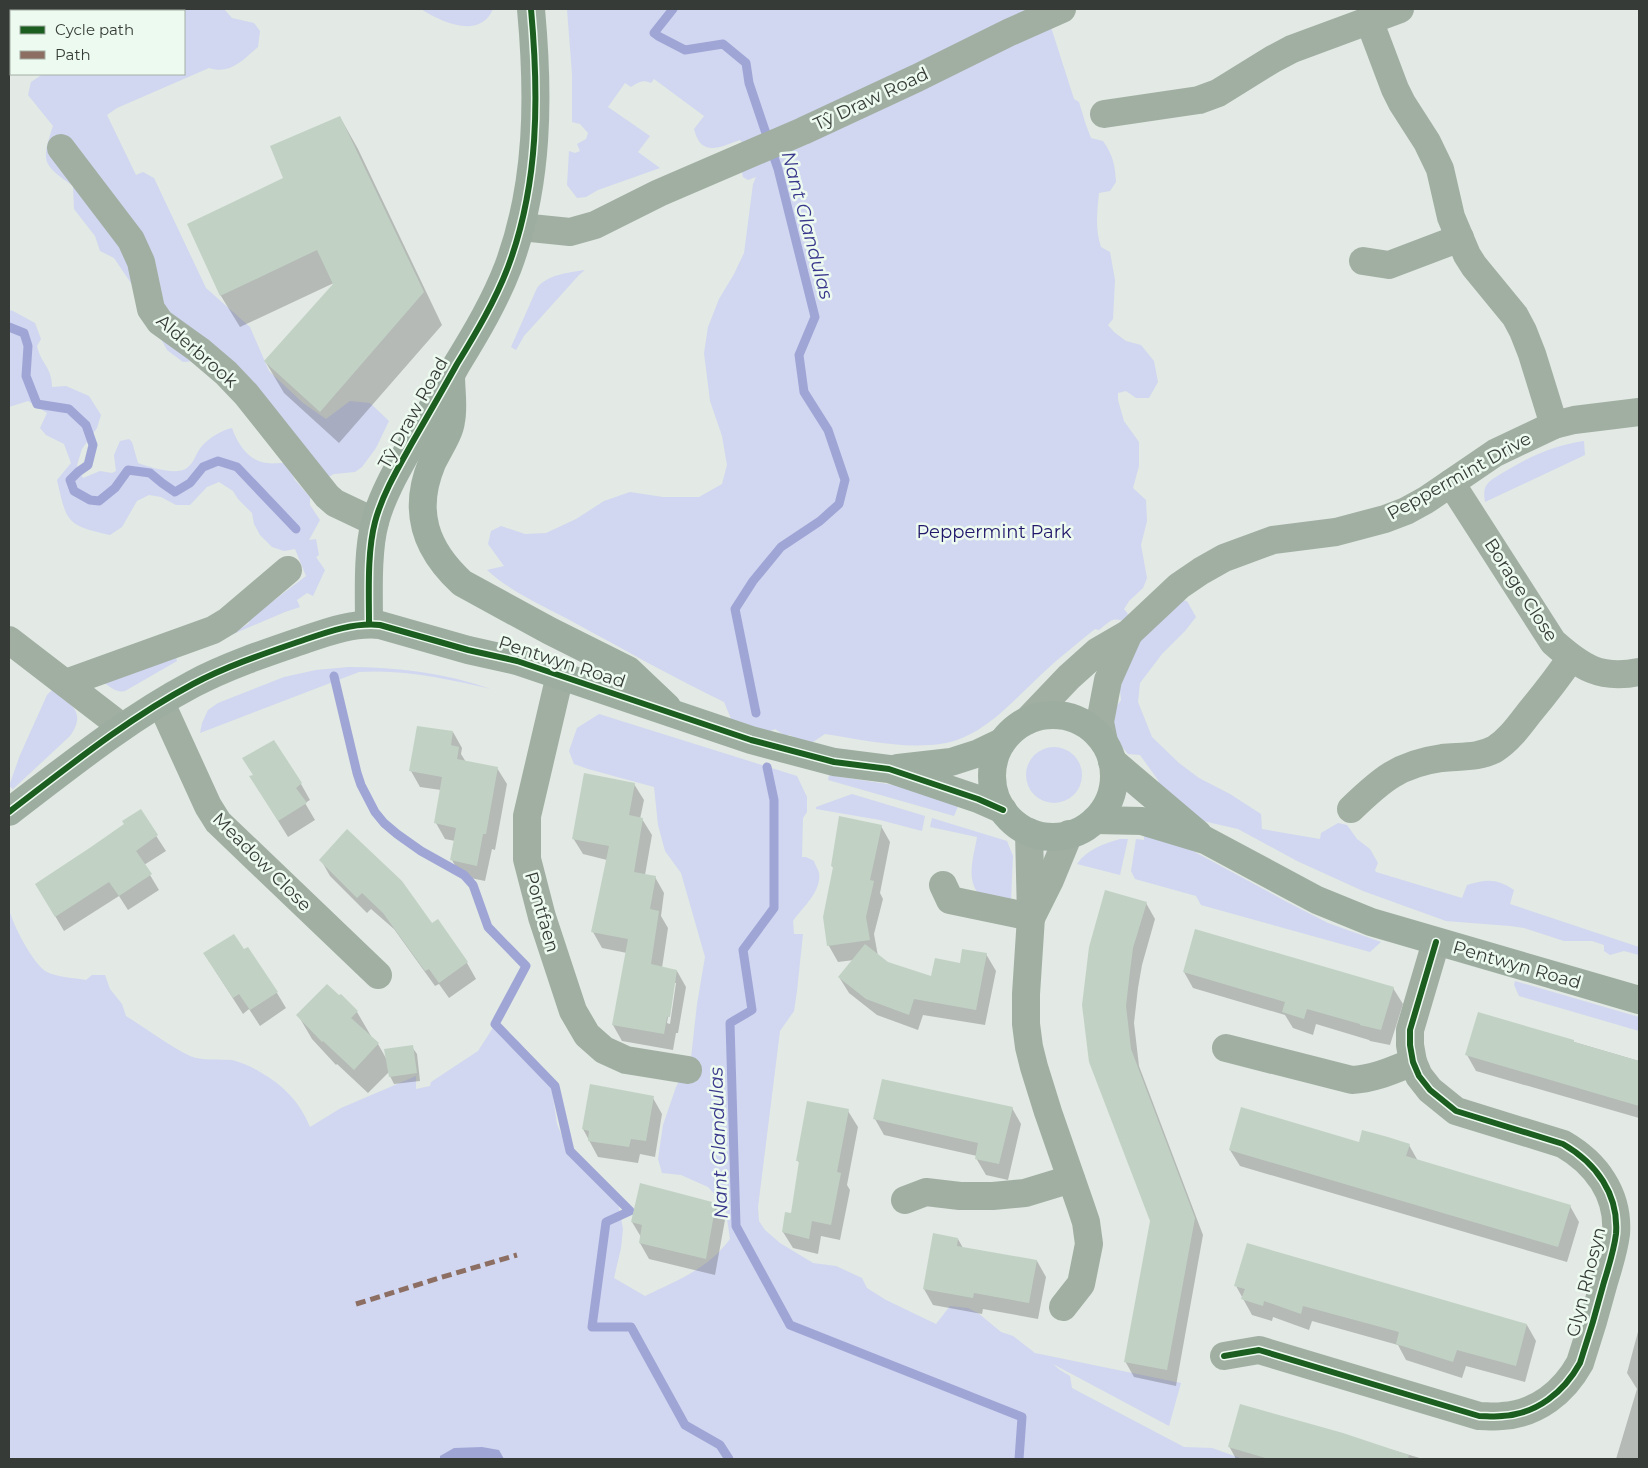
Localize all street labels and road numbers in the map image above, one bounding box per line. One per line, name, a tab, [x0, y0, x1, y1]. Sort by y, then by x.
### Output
street label: Tŷ Draw Road	[810, 63, 932, 135]
street label: Alderbrook	[152, 310, 242, 392]
street label: Tŷ Draw Road	[373, 353, 453, 473]
street label: Peppermint Drive	[1383, 427, 1535, 525]
street label: Borage Close	[1480, 534, 1563, 646]
street label: Pentwyn Road	[496, 631, 628, 693]
street label: Meadow Close	[208, 808, 316, 916]
street label: Pontfaen	[520, 869, 564, 955]
street label: Pentwyn Road	[1450, 936, 1584, 994]
street label: Glyn Rhosyn	[1562, 1225, 1610, 1339]

